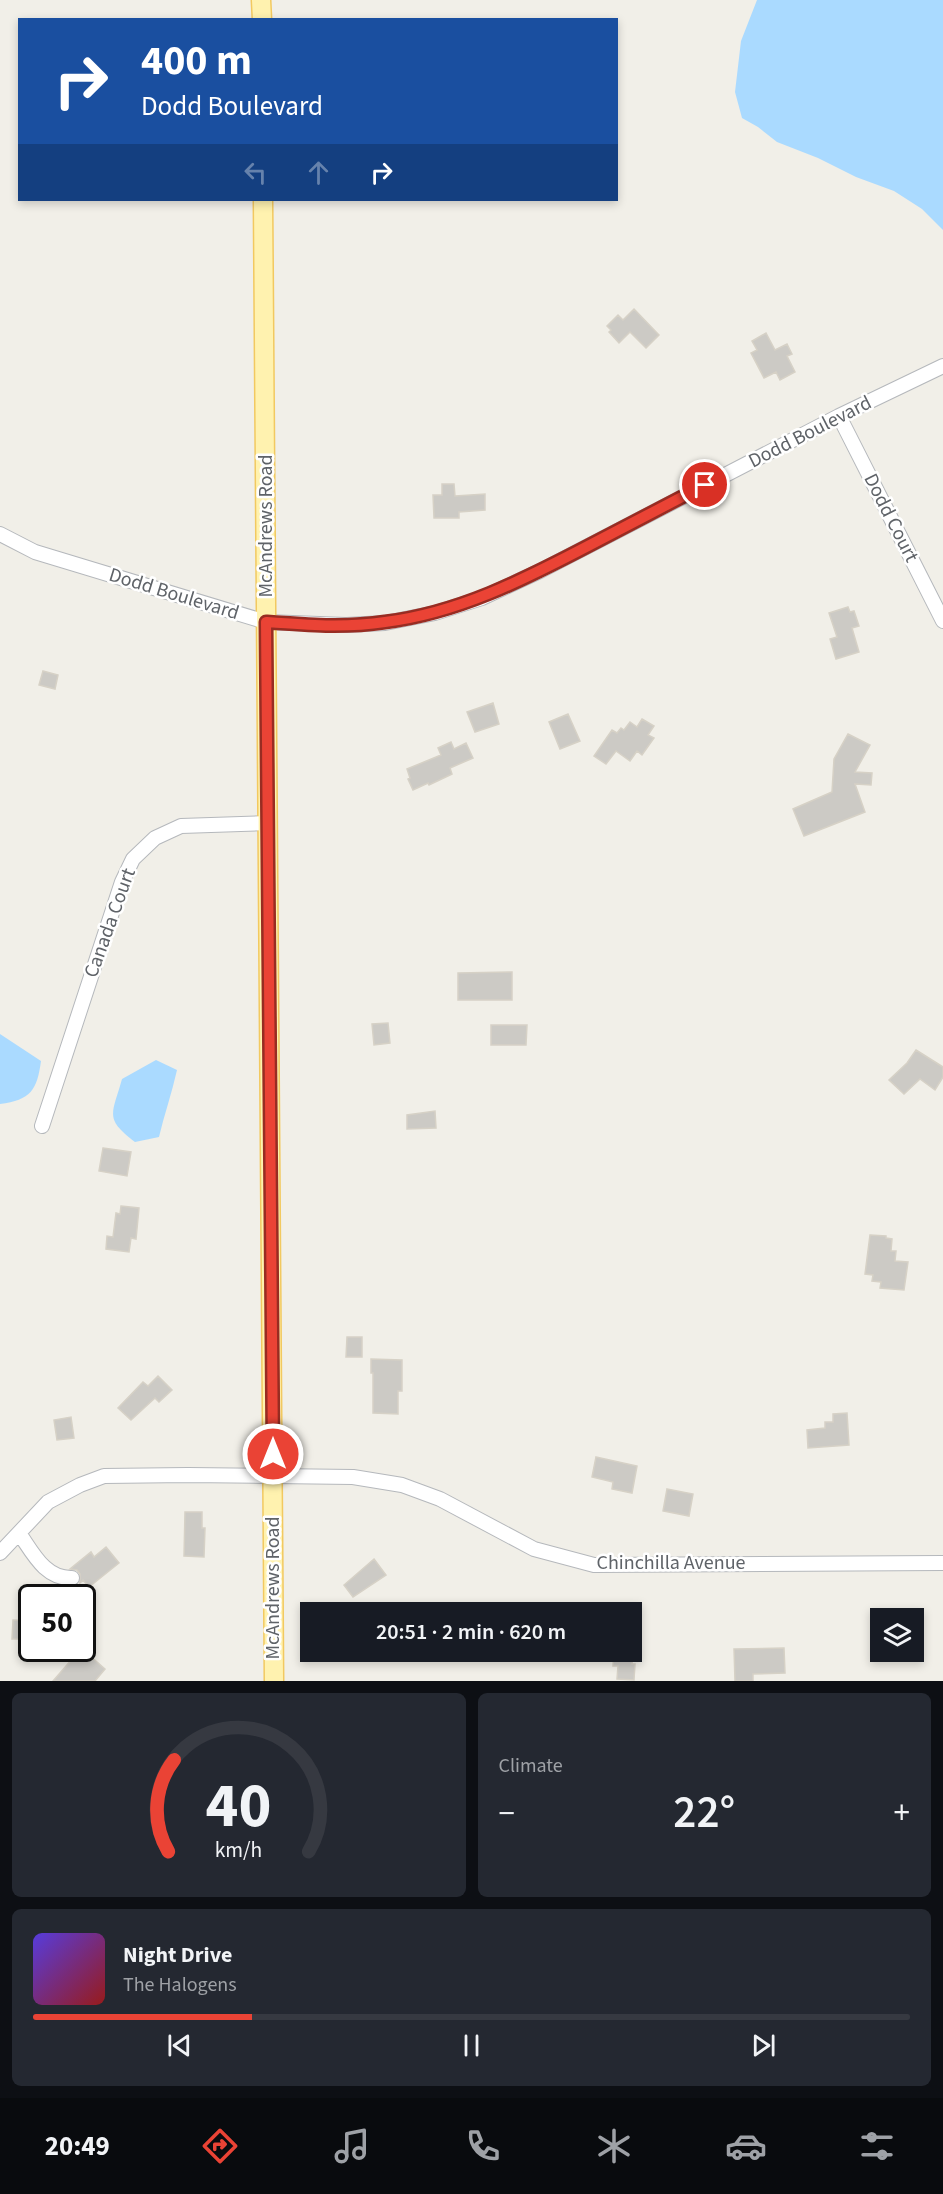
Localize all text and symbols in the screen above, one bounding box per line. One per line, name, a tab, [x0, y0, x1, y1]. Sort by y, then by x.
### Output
text: 400 m	[141, 31, 252, 91]
icon: right	[42, 42, 120, 120]
text: Dodd Boulevard	[141, 87, 323, 126]
icon: left	[239, 156, 272, 189]
icon: ahead	[302, 156, 335, 189]
icon: right	[365, 156, 398, 189]
street label: Dodd Boulevard	[744, 389, 876, 475]
street label: McAndrews Road	[252, 454, 280, 598]
pin	[679, 459, 730, 510]
icon: arrive	[688, 468, 721, 501]
street label: Dodd Court	[857, 469, 925, 567]
street label: Dodd Boulevard	[105, 561, 243, 627]
street label: Canada Court	[77, 864, 143, 982]
position arrow	[241, 1422, 305, 1486]
street label: McAndrews Road	[259, 1516, 287, 1660]
street label: Chinchilla Avenue	[597, 1549, 746, 1577]
speed limit sign: 50	[18, 1584, 96, 1662]
map controls	[870, 1608, 924, 1662]
button: layers	[870, 1608, 924, 1662]
text: 20:51 · 2 min · 620 m	[376, 1616, 566, 1648]
text: Climate	[499, 1752, 563, 1780]
text: 40	[206, 1762, 272, 1851]
text: 22°	[673, 1781, 735, 1845]
text: −	[499, 1790, 515, 1837]
text: +	[894, 1790, 910, 1837]
text: km/h	[215, 1835, 263, 1866]
text: Night Drive	[123, 1939, 232, 1971]
text: The Halogens	[123, 1971, 237, 1999]
icon: previous	[163, 2029, 196, 2062]
icon: pause	[455, 2029, 488, 2062]
icon: next	[747, 2029, 780, 2062]
icon: directions	[199, 2125, 241, 2167]
icon: music	[331, 2125, 373, 2167]
icon: phone	[462, 2125, 504, 2167]
icon: climate	[593, 2125, 635, 2167]
icon: car	[725, 2125, 767, 2167]
icon: filters	[856, 2125, 898, 2167]
text: 20:49	[45, 2127, 110, 2166]

